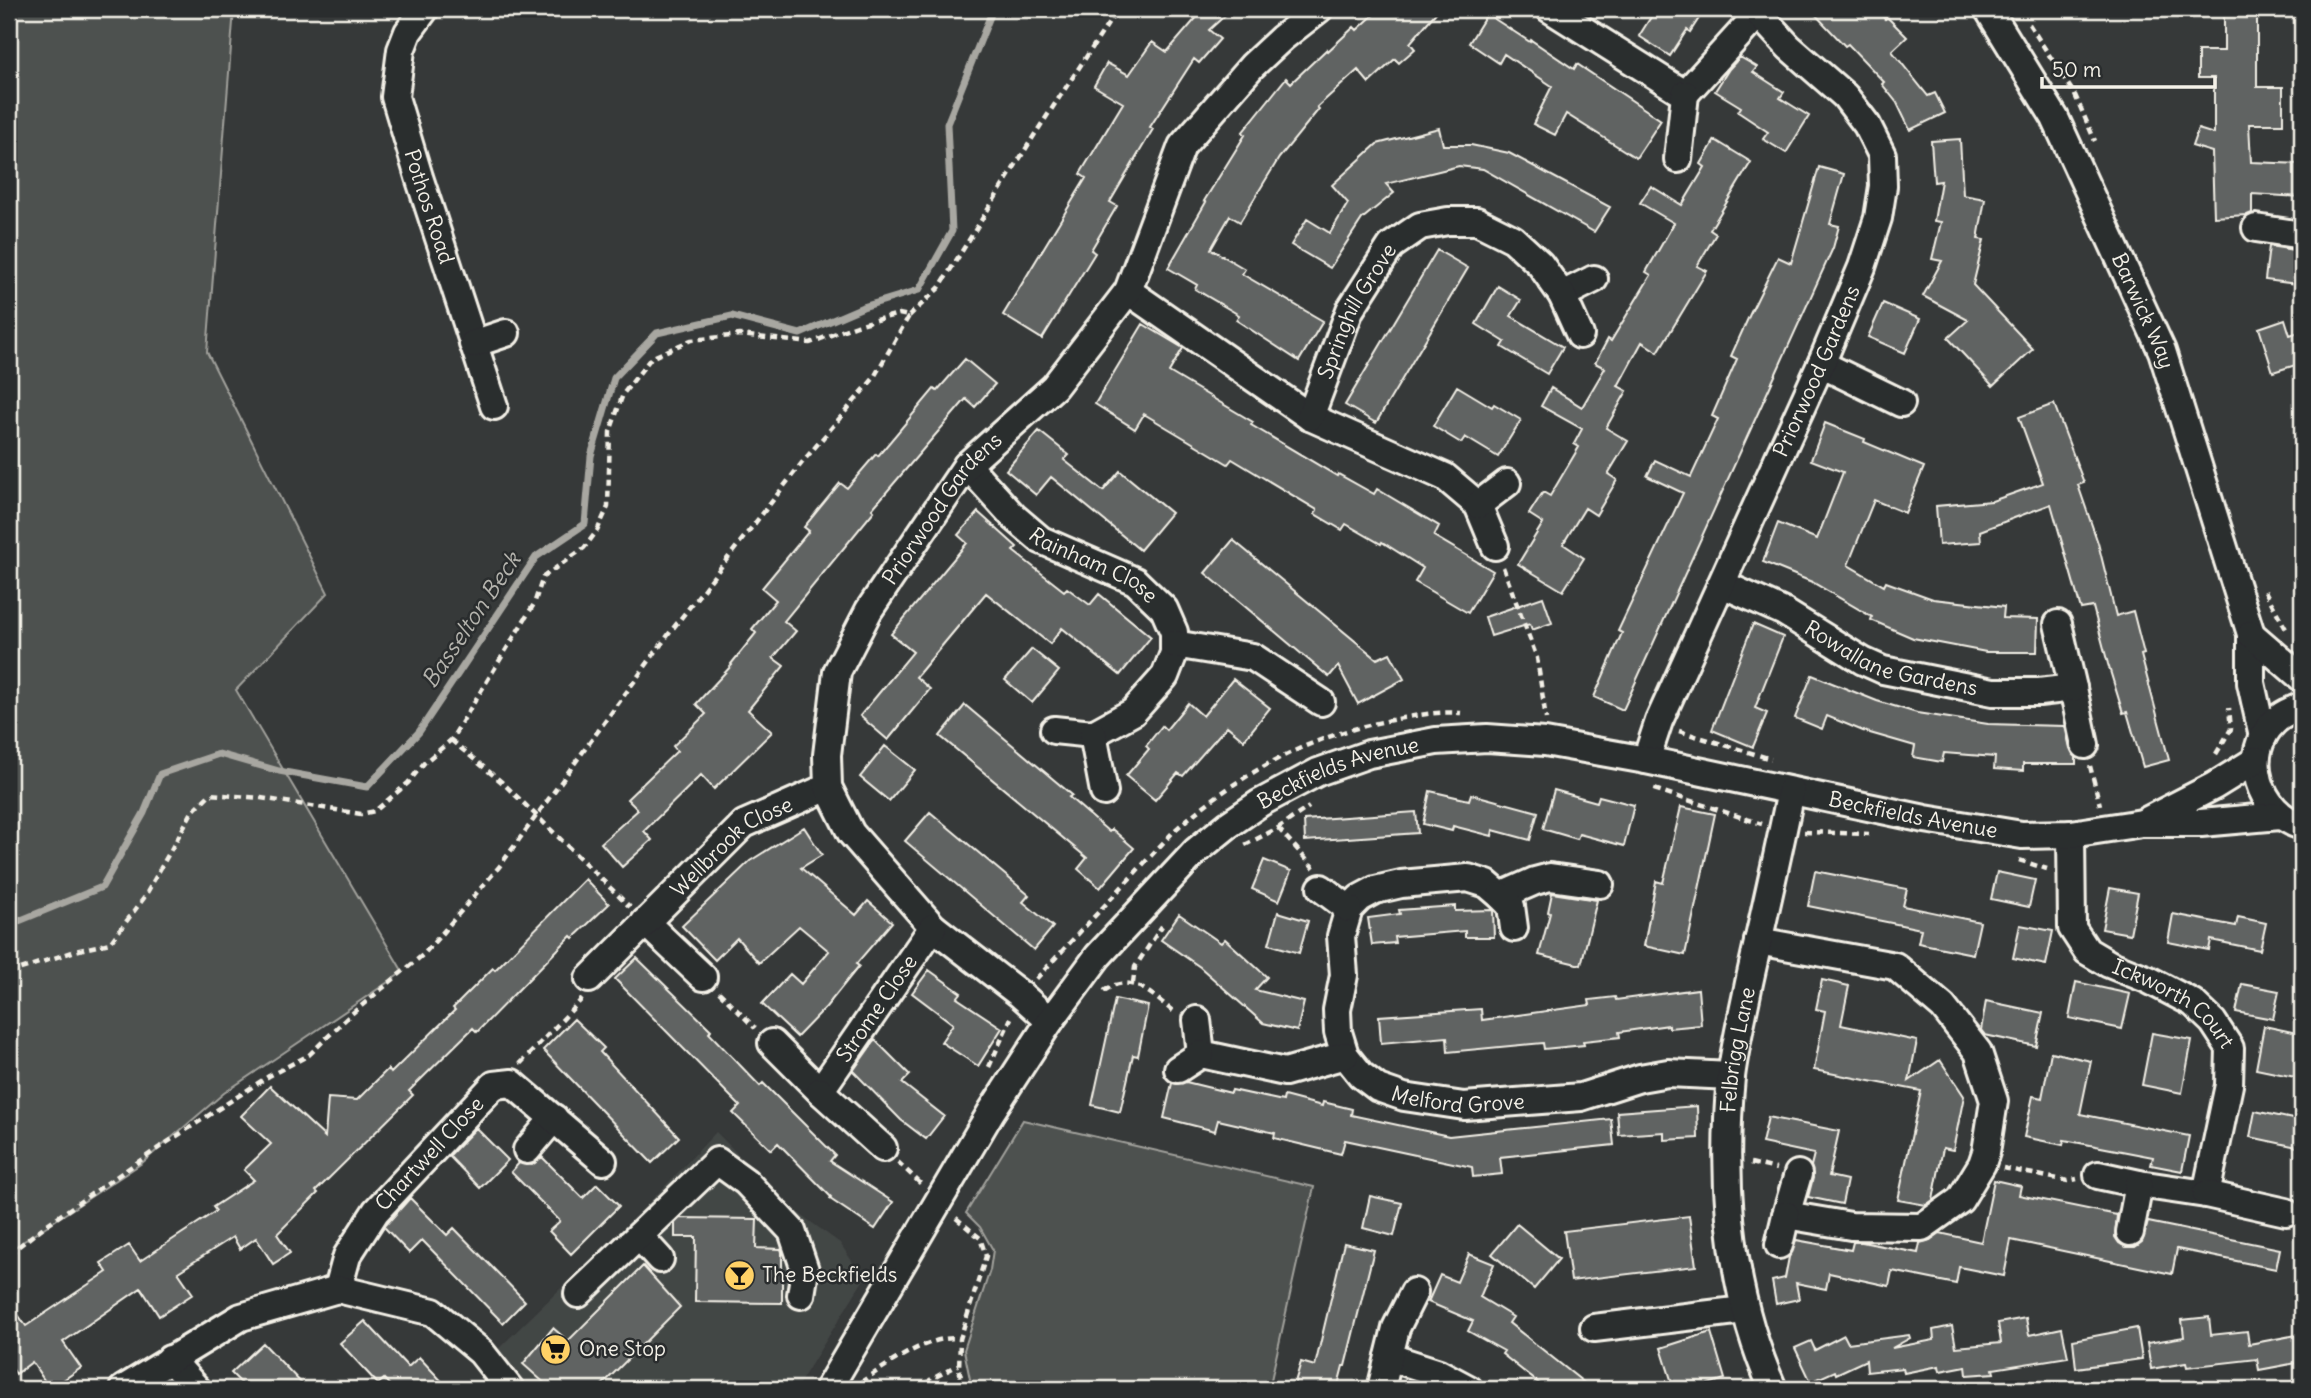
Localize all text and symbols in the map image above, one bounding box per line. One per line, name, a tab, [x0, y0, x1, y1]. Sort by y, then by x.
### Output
scale bar	[2042, 46, 2215, 90]
text: 50 m	[2052, 56, 2101, 83]
street label: Pothos Road	[398, 146, 460, 267]
street label: Springhill Grove	[1311, 238, 1402, 383]
street label: Barwick Way	[2106, 248, 2181, 372]
street label: Priorwood Gardens	[1767, 281, 1866, 461]
street label: Priorwood Gardens	[876, 426, 1007, 590]
street label: Rainham Close	[1023, 522, 1164, 609]
water label: Basselton Beck	[415, 545, 527, 693]
street label: Rowallane Gardens	[1800, 614, 1980, 702]
street label: Beckfields Avenue	[1252, 731, 1421, 815]
street label: Beckfields Avenue	[1826, 785, 2000, 844]
street label: Wellbrook Close	[665, 790, 796, 903]
street label: Strome Close	[830, 949, 923, 1067]
street label: Ickworth Court	[2109, 953, 2241, 1053]
street label: Felbrigg Lane	[1714, 985, 1761, 1113]
street label: Melford Grove	[1388, 1080, 1526, 1119]
street label: Chartwell Close	[369, 1091, 489, 1216]
bar icon: The Beckfields	[722, 1258, 756, 1292]
place label: The Beckfields	[762, 1261, 897, 1288]
supermarket icon: One Stop	[539, 1332, 573, 1366]
place label: One Stop	[579, 1335, 666, 1362]

